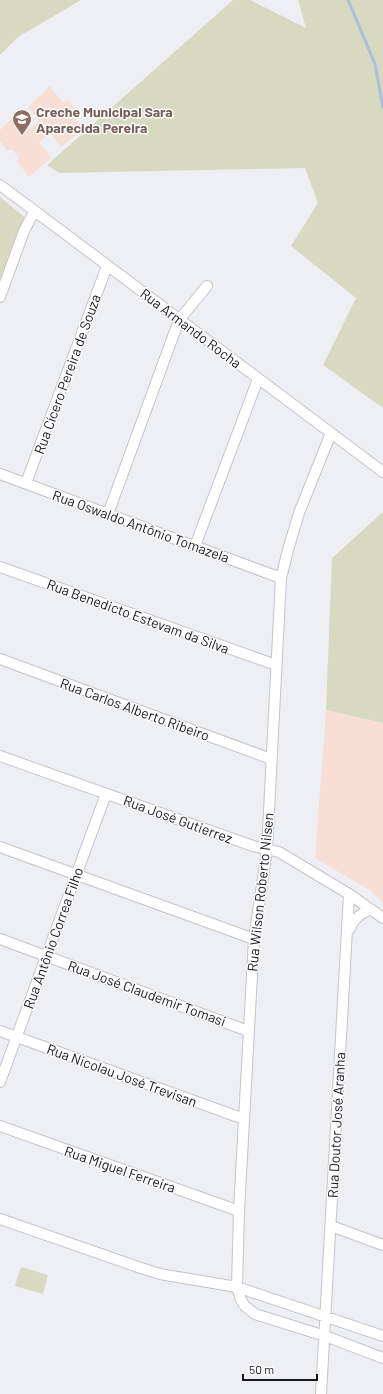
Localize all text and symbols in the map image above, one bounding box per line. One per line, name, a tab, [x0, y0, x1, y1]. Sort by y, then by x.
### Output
place label: Creche Municipal Sara Aparecida Pereira	[36, 103, 173, 136]
school or university icon: Creche Municipal Sara Aparecida Pereira	[11, 108, 33, 136]
street label: Rua Armando Rocha	[137, 284, 245, 372]
street label: Rua Cícero Pereira de Souza	[30, 292, 104, 456]
street label: Rua Oswaldo Antônio Tomazela	[50, 486, 232, 566]
street label: Rua Benedicto Estevam da Silva	[45, 575, 231, 657]
street label: Rua Carlos Alberto Ribeiro	[58, 674, 212, 744]
street label: Rua José Gutierrez	[121, 791, 235, 847]
street label: Rua Wilson Roberto Nilsen	[243, 812, 277, 972]
street label: Rua Antônio Correa Filho	[19, 865, 87, 1011]
street label: Rua José Claudemir Tomasi	[66, 956, 228, 1030]
street label: Rua Nicolau José Trevisan	[45, 1040, 199, 1110]
street label: Rua Doutor José Aranha	[324, 1052, 348, 1198]
street label: Rua Miguel Ferreira	[62, 1142, 178, 1196]
scale bar	[243, 1356, 317, 1382]
text: 50 m	[249, 1362, 274, 1376]

